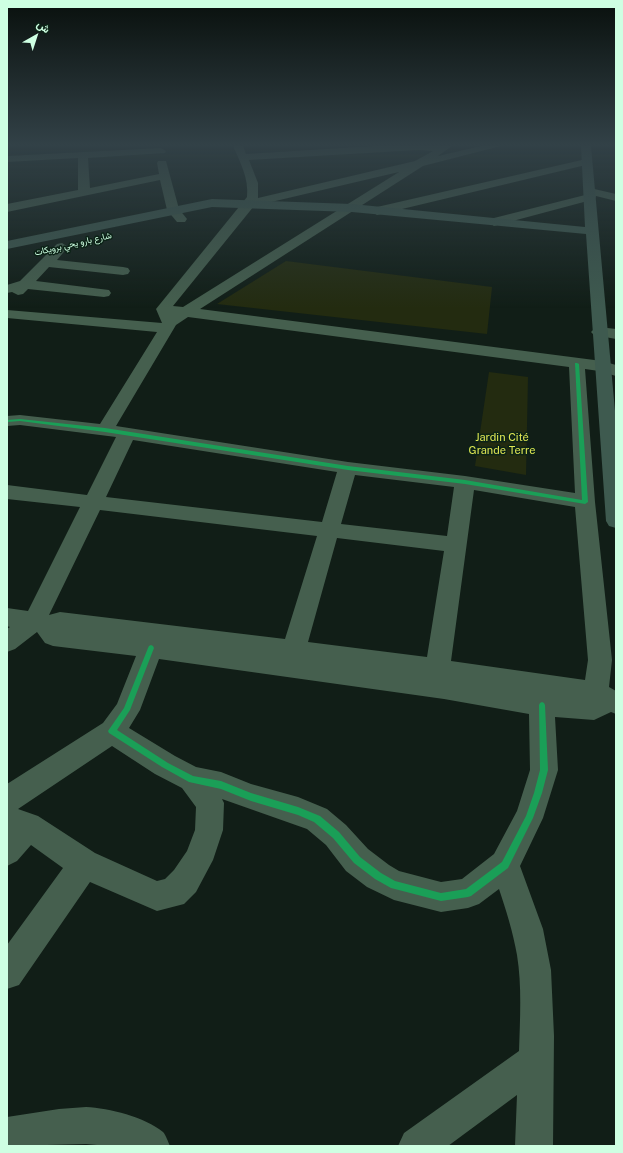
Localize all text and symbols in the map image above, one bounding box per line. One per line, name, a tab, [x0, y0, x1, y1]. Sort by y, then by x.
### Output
north arrow	[16, 16, 56, 56]
text: ش	[35, 18, 52, 35]
street label: شارع بارو يحي برويكات	[33, 230, 113, 258]
park label: Jardin Cité Grande Terre	[469, 431, 535, 457]

